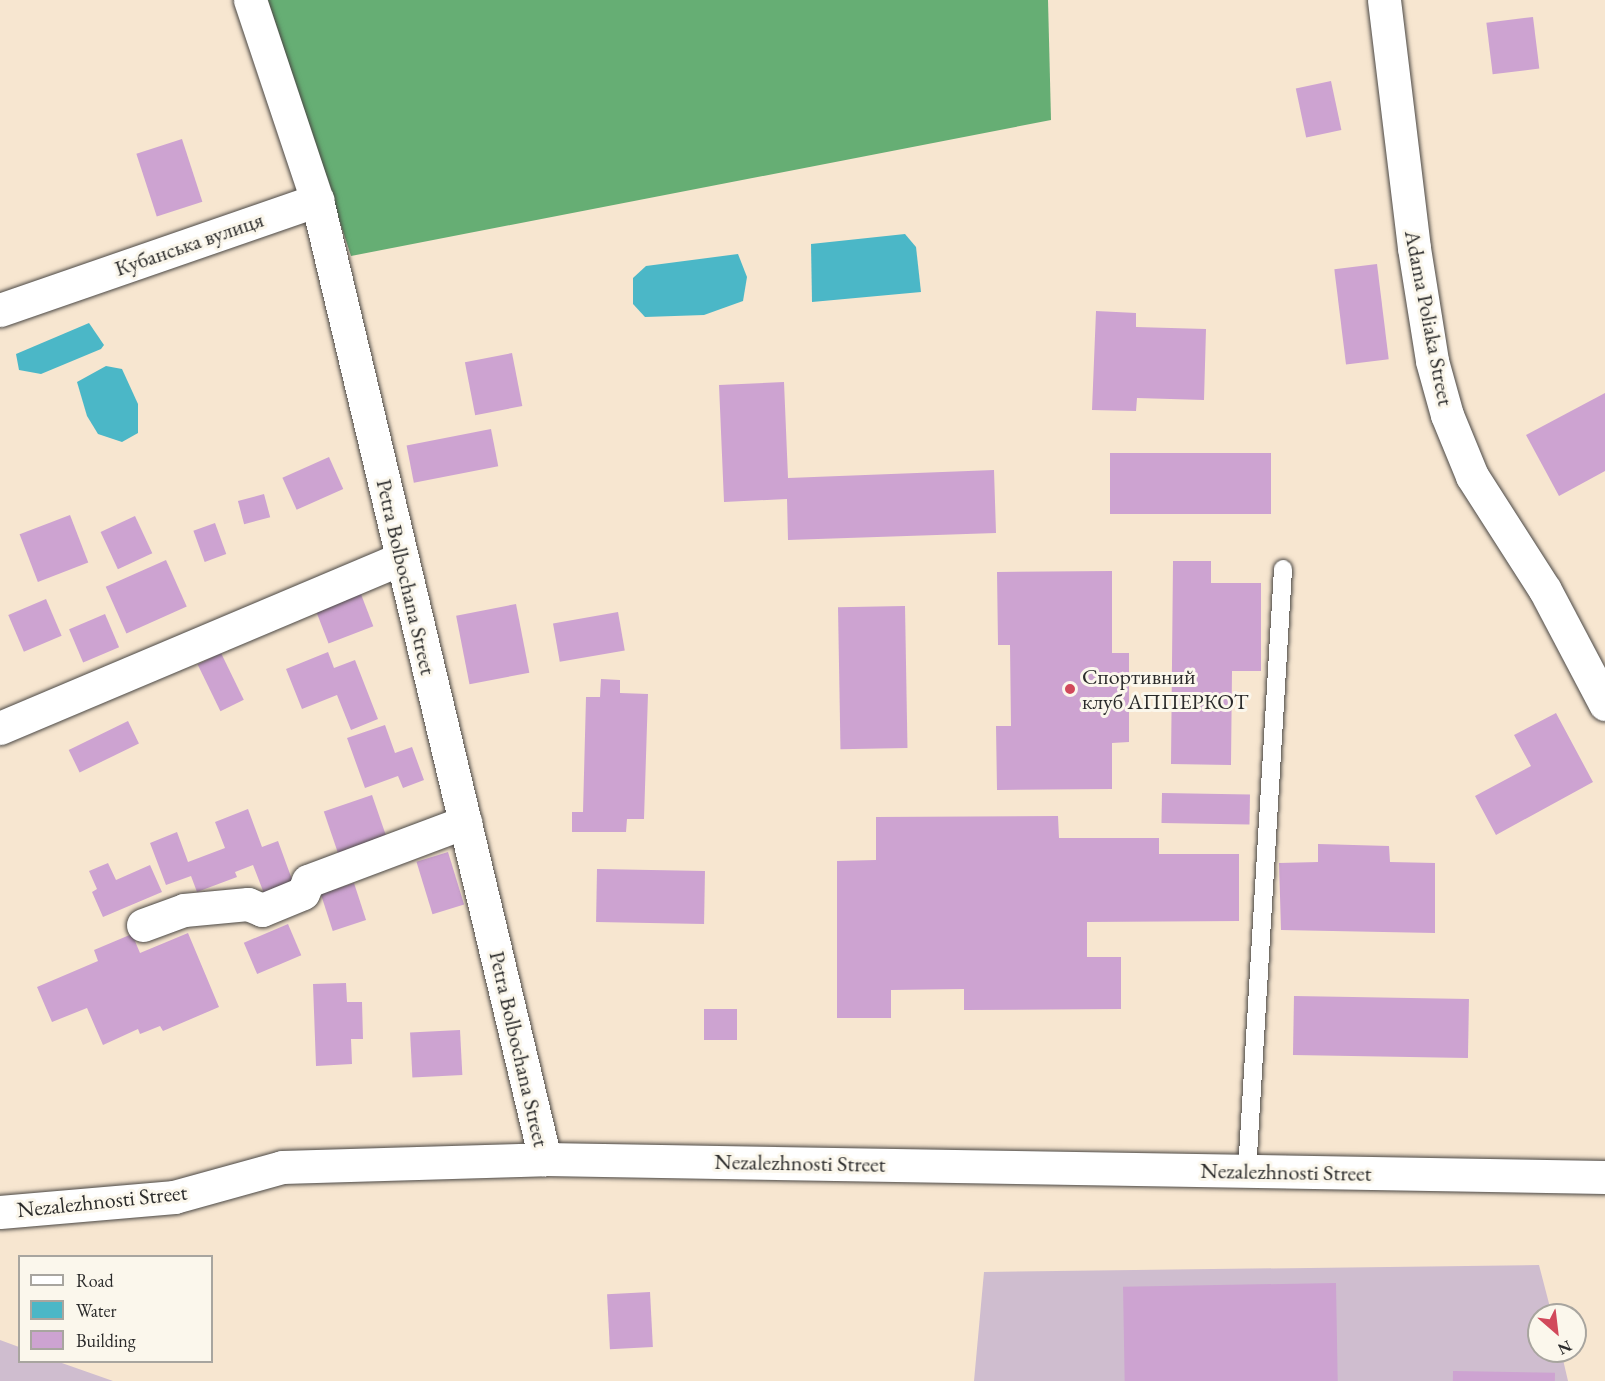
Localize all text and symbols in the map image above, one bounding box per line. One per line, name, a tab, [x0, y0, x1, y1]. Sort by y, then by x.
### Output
street label: Кубанська вулиця	[111, 206, 267, 282]
street label: Adama Poliaka Street	[1399, 228, 1459, 408]
street label: Petra Bolbochana Street	[371, 476, 441, 678]
place label: Спортивний клуб АППЕРКОТ	[1082, 663, 1248, 714]
marker: Спортивний клуб АППЕРКОТ	[1063, 682, 1077, 696]
street label: Petra Bolbochana Street	[484, 948, 554, 1150]
street label: Nezalezhnosti Street	[714, 1148, 886, 1178]
street label: Nezalezhnosti Street	[1200, 1157, 1372, 1187]
street label: Nezalezhnosti Street	[15, 1179, 189, 1223]
legend	[18, 1255, 213, 1363]
text: Road	[76, 1269, 114, 1292]
text: Water	[76, 1299, 117, 1322]
north arrow	[1527, 1303, 1587, 1363]
text: Building	[76, 1329, 136, 1352]
text: N	[1554, 1335, 1575, 1360]

